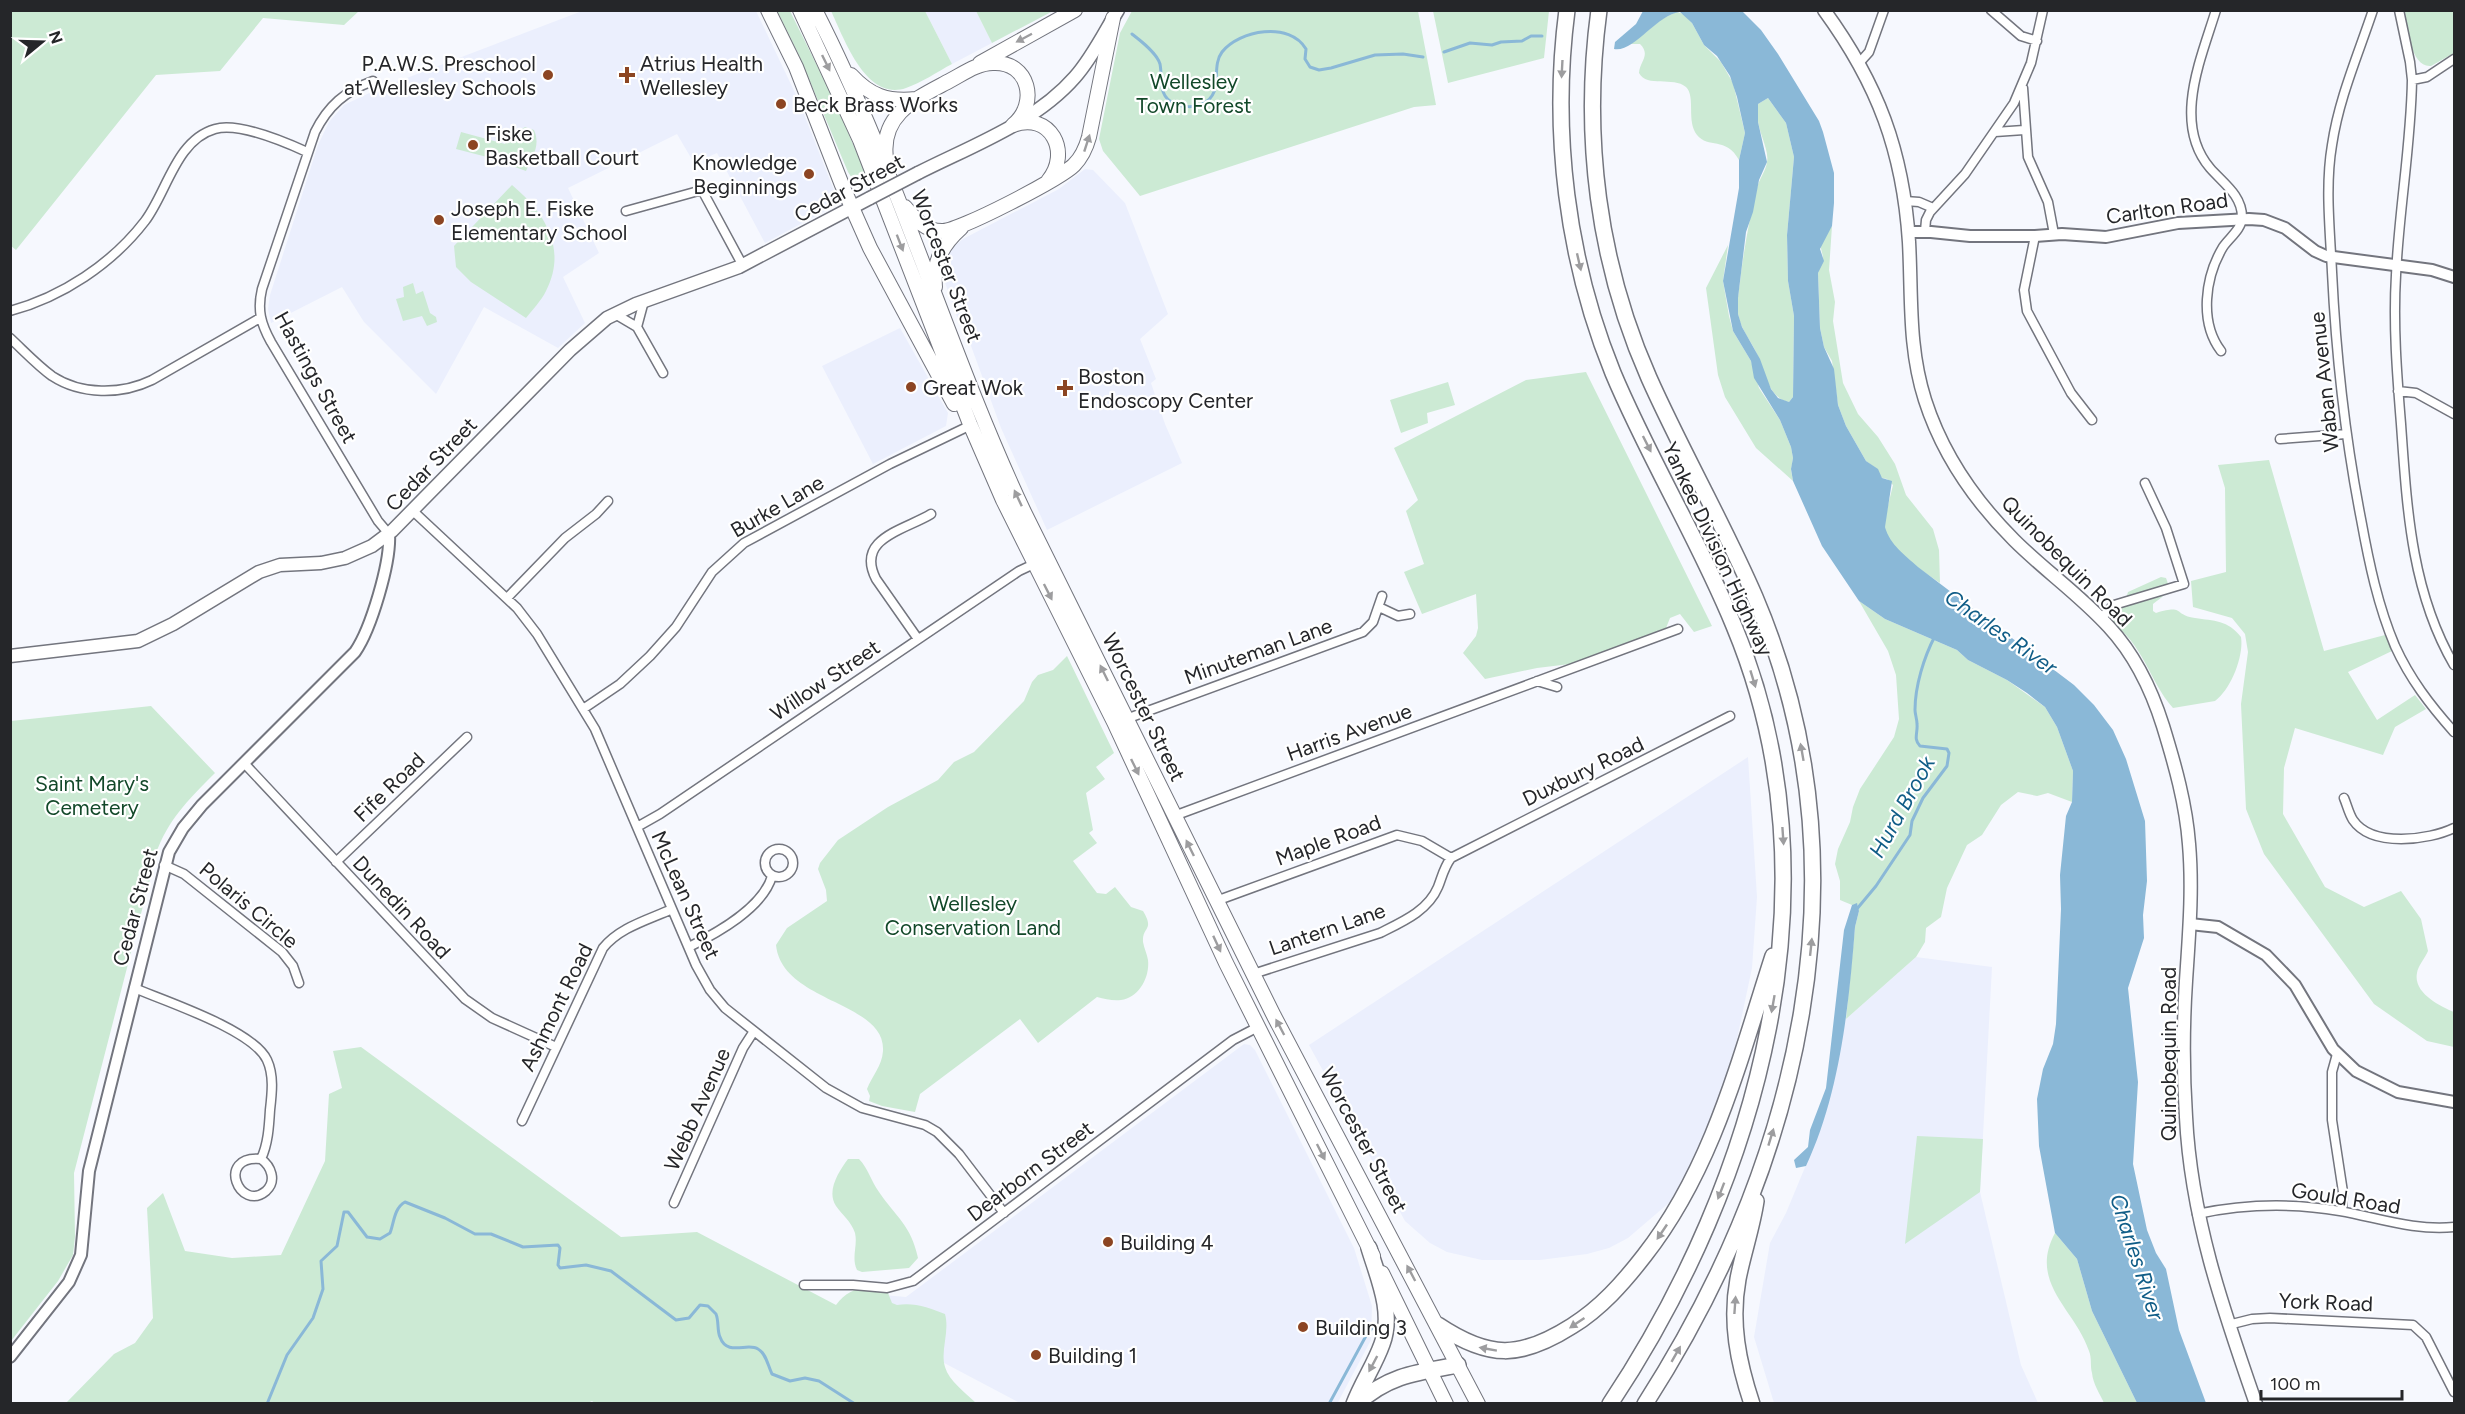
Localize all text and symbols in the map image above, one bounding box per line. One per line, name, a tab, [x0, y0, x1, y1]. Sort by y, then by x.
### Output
north arrow	[12, 12, 72, 72]
text: N	[45, 28, 67, 46]
one-way arrow	[1015, 33, 1032, 43]
place label: P.A.W.S. Preschool at Wellesley Schools	[344, 51, 536, 100]
place label: Atrius Health Wellesley	[640, 51, 763, 100]
one-way arrow	[821, 54, 830, 71]
one-way arrow	[1557, 59, 1566, 78]
marker: Atrius Health Wellesley	[618, 66, 636, 84]
marker: P.A.W.S. Preschool at Wellesley Schools	[541, 68, 555, 82]
park label: Wellesley Town Forest	[1136, 69, 1252, 118]
place label: Beck Brass Works	[793, 92, 958, 117]
marker: Beck Brass Works	[774, 97, 788, 111]
place label: Fiske Basketball Court	[485, 121, 639, 170]
one-way arrow	[1082, 133, 1092, 151]
marker: Fiske Basketball Court	[466, 138, 480, 152]
street label: Cedar Street	[790, 149, 908, 227]
place label: Knowledge Beginnings	[692, 150, 797, 199]
marker: Knowledge Beginnings	[802, 167, 816, 181]
street label: Worcester Street	[906, 186, 988, 346]
street label: Carlton Road	[2104, 187, 2230, 229]
place label: Joseph E. Fiske Elementary School	[451, 196, 627, 245]
marker: Joseph E. Fiske Elementary School	[432, 213, 446, 227]
one-way arrow	[896, 234, 905, 252]
one-way arrow	[1575, 253, 1584, 272]
street label: Hastings Street	[269, 307, 363, 447]
street label: Waban Avenue	[2304, 311, 2344, 453]
place label: Boston Endoscopy Center	[1078, 364, 1253, 413]
place label: Great Wok	[923, 375, 1024, 400]
marker: Boston Endoscopy Center	[1056, 379, 1074, 397]
marker: Great Wok	[904, 380, 918, 394]
street label: Cedar Street	[380, 412, 482, 516]
one-way arrow	[1642, 436, 1652, 453]
street label: Yankee Division Highway	[1657, 438, 1779, 660]
street label: Burke Lane	[726, 469, 828, 543]
one-way arrow	[1013, 490, 1022, 507]
street label: Quinobequin Road	[1996, 490, 2138, 632]
one-way arrow	[1043, 583, 1053, 601]
water label: Charles River	[1940, 583, 2064, 681]
street label: Minuteman Lane	[1181, 613, 1335, 689]
street label: Worcester Street	[1097, 629, 1191, 785]
street label: Willow Street	[766, 634, 885, 726]
one-way arrow	[1099, 665, 1109, 682]
one-way arrow	[1749, 670, 1758, 688]
street label: Harris Avenue	[1283, 698, 1415, 766]
street label: Duxbury Road	[1518, 731, 1648, 811]
one-way arrow	[1797, 743, 1806, 762]
street label: Fife Road	[348, 747, 430, 827]
water label: Hurd Brook	[1863, 750, 1942, 862]
one-way arrow	[1130, 758, 1140, 775]
park label: Saint Mary's Cemetery	[35, 771, 149, 820]
street label: Maple Road	[1272, 809, 1384, 871]
street label: McLean Street	[647, 827, 725, 963]
one-way arrow	[1778, 827, 1787, 846]
one-way arrow	[1185, 840, 1195, 857]
street label: Cedar Street	[107, 845, 163, 969]
street label: Dunedin Road	[348, 850, 456, 964]
street label: Polaris Circle	[195, 857, 303, 953]
park label: Wellesley Conservation Land	[885, 891, 1061, 940]
street label: Lantern Lane	[1265, 897, 1389, 961]
one-way arrow	[1213, 935, 1222, 952]
one-way arrow	[1806, 937, 1816, 956]
street label: Ashmont Road	[514, 939, 598, 1075]
street label: Quinobequin Road	[2156, 967, 2181, 1141]
one-way arrow	[1768, 994, 1777, 1013]
one-way arrow	[1275, 1018, 1285, 1036]
street label: Webb Avenue	[659, 1044, 735, 1174]
street label: Worcester Street	[1315, 1063, 1413, 1217]
street label: Dearborn Street	[962, 1116, 1098, 1226]
one-way arrow	[1767, 1128, 1776, 1146]
one-way arrow	[1316, 1143, 1326, 1160]
street label: Gould Road	[2290, 1177, 2402, 1219]
one-way arrow	[1716, 1182, 1725, 1200]
water label: Charles River	[2104, 1191, 2171, 1325]
one-way arrow	[1656, 1223, 1668, 1239]
place label: Building 4	[1120, 1230, 1214, 1255]
marker: Building 4	[1101, 1235, 1115, 1249]
one-way arrow	[1406, 1265, 1415, 1282]
street label: York Road	[2278, 1288, 2374, 1316]
one-way arrow	[1731, 1296, 1740, 1315]
place label: Building 3	[1315, 1315, 1407, 1340]
one-way arrow	[1568, 1317, 1585, 1328]
marker: Building 3	[1296, 1320, 1310, 1334]
place label: Building 1	[1048, 1343, 1137, 1368]
one-way arrow	[1478, 1344, 1497, 1353]
one-way arrow	[1671, 1345, 1681, 1362]
marker: Building 1	[1029, 1348, 1043, 1362]
one-way arrow	[1368, 1355, 1378, 1373]
scale bar	[2261, 1363, 2402, 1401]
text: 100 m	[2270, 1373, 2320, 1395]

